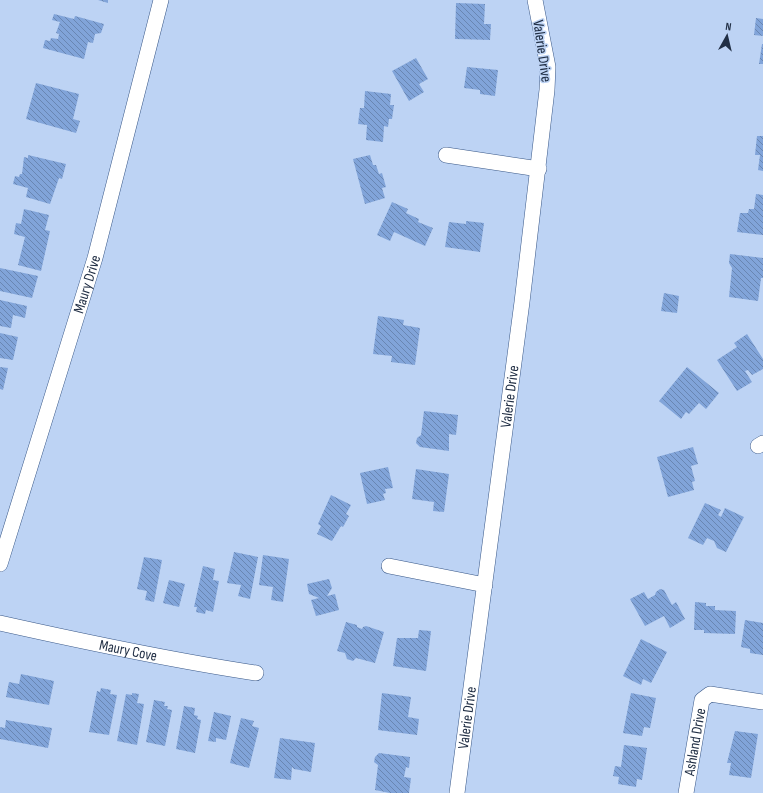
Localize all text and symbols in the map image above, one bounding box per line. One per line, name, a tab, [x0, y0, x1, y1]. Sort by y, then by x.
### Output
north arrow	[707, 16, 747, 56]
street label: Valerie Drive	[528, 19, 556, 83]
text: N	[725, 20, 732, 33]
street label: Maury Drive	[69, 253, 105, 316]
street label: Valerie Drive	[496, 364, 523, 429]
street label: Maury Cove	[97, 635, 159, 665]
street label: Valerie Drive	[453, 685, 481, 750]
street label: Ashland Drive	[680, 707, 710, 778]

